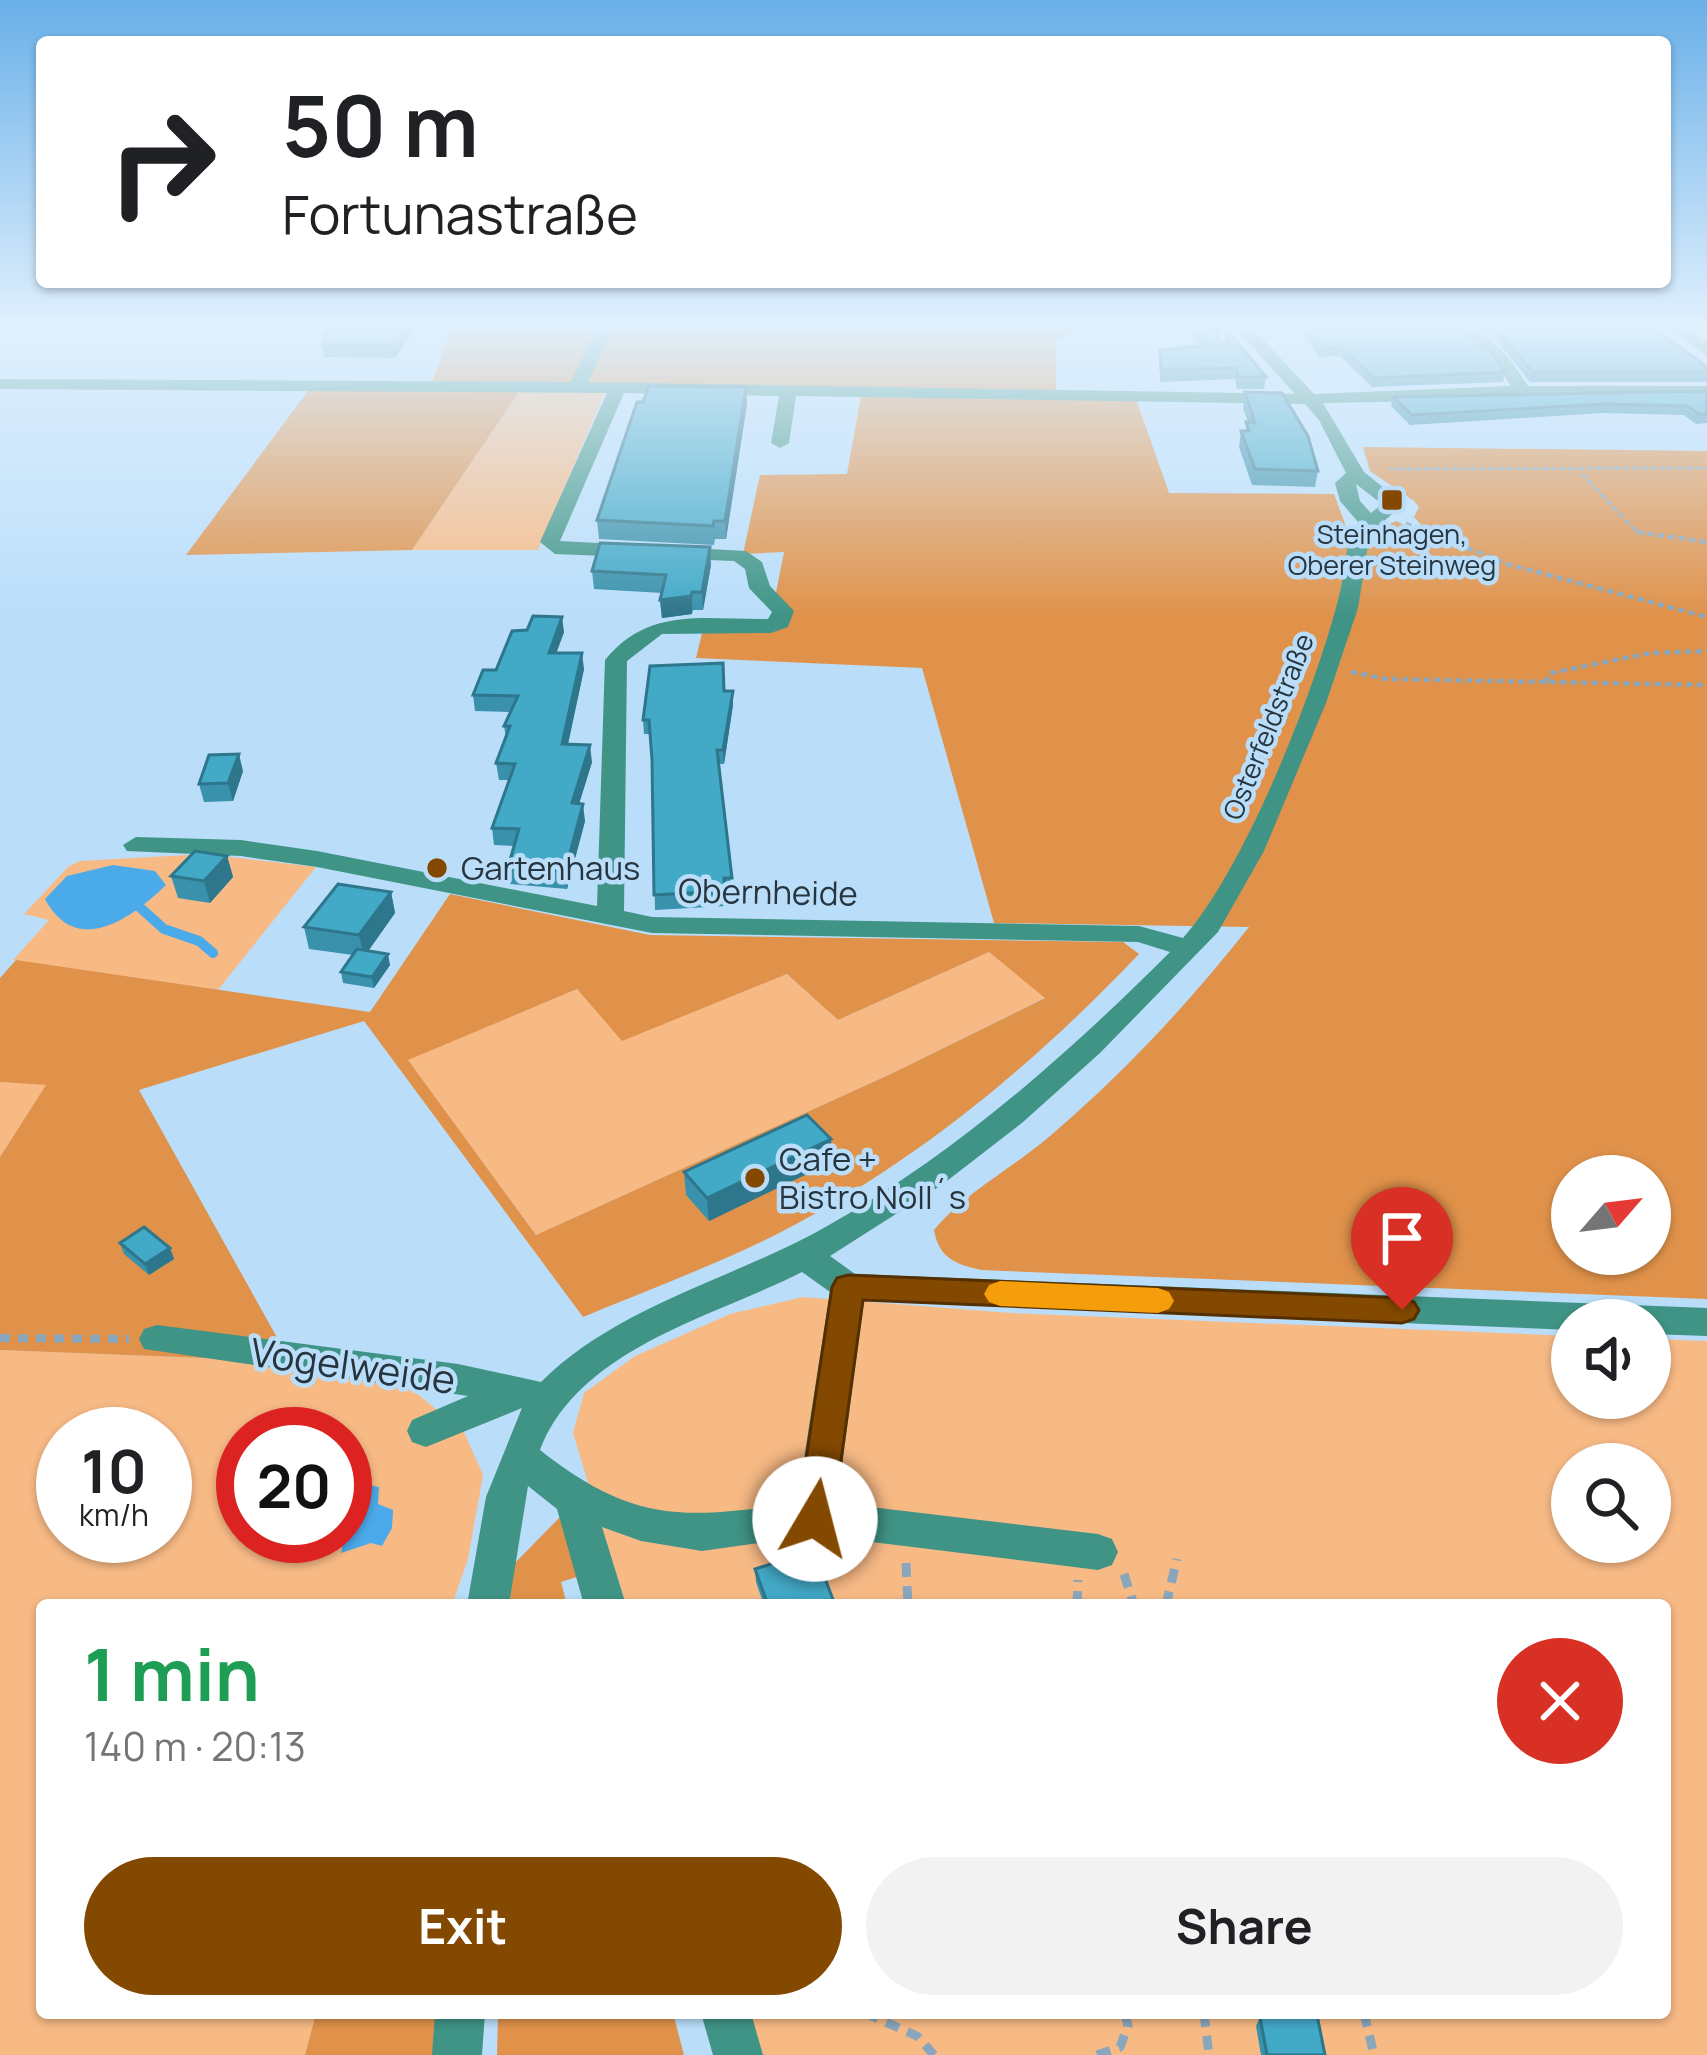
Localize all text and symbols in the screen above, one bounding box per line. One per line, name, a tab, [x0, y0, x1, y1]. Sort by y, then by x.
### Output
text: 50 m	[282, 67, 479, 182]
icon: right	[84, 84, 240, 240]
text: Fortunastraße	[282, 176, 638, 250]
marker: Steinhagen, Oberer Steinweg	[1379, 487, 1405, 513]
place label: Steinhagen, Oberer Steinweg	[1288, 515, 1496, 583]
street label: Osterfeldstraße	[1213, 628, 1322, 825]
place label: Gartenhaus	[461, 845, 640, 890]
marker: Gartenhaus	[424, 855, 450, 881]
street label: Obernheide	[678, 867, 858, 916]
place label: Cafe + Bistro Noll´s	[779, 1136, 966, 1219]
north arrow	[1551, 1155, 1671, 1275]
map controls	[1551, 1155, 1671, 1563]
marker: Cafe + Bistro Noll´s	[742, 1165, 768, 1191]
pin	[1351, 1187, 1453, 1310]
icon: arrive	[1369, 1205, 1435, 1271]
button: sound	[1551, 1299, 1671, 1419]
street label: Vogelweide	[247, 1324, 459, 1406]
speed limit sign: 20	[216, 1407, 372, 1563]
text: 10	[81, 1429, 147, 1511]
button: search	[1551, 1443, 1671, 1563]
position arrow	[752, 1456, 878, 1582]
text: km/h	[79, 1494, 149, 1535]
text: 1 min	[84, 1624, 260, 1723]
button: close	[1497, 1638, 1623, 1764]
text: 140 m · 20:13	[84, 1719, 306, 1773]
button: Exit	[84, 1857, 842, 1995]
button: Share	[866, 1857, 1623, 1995]

